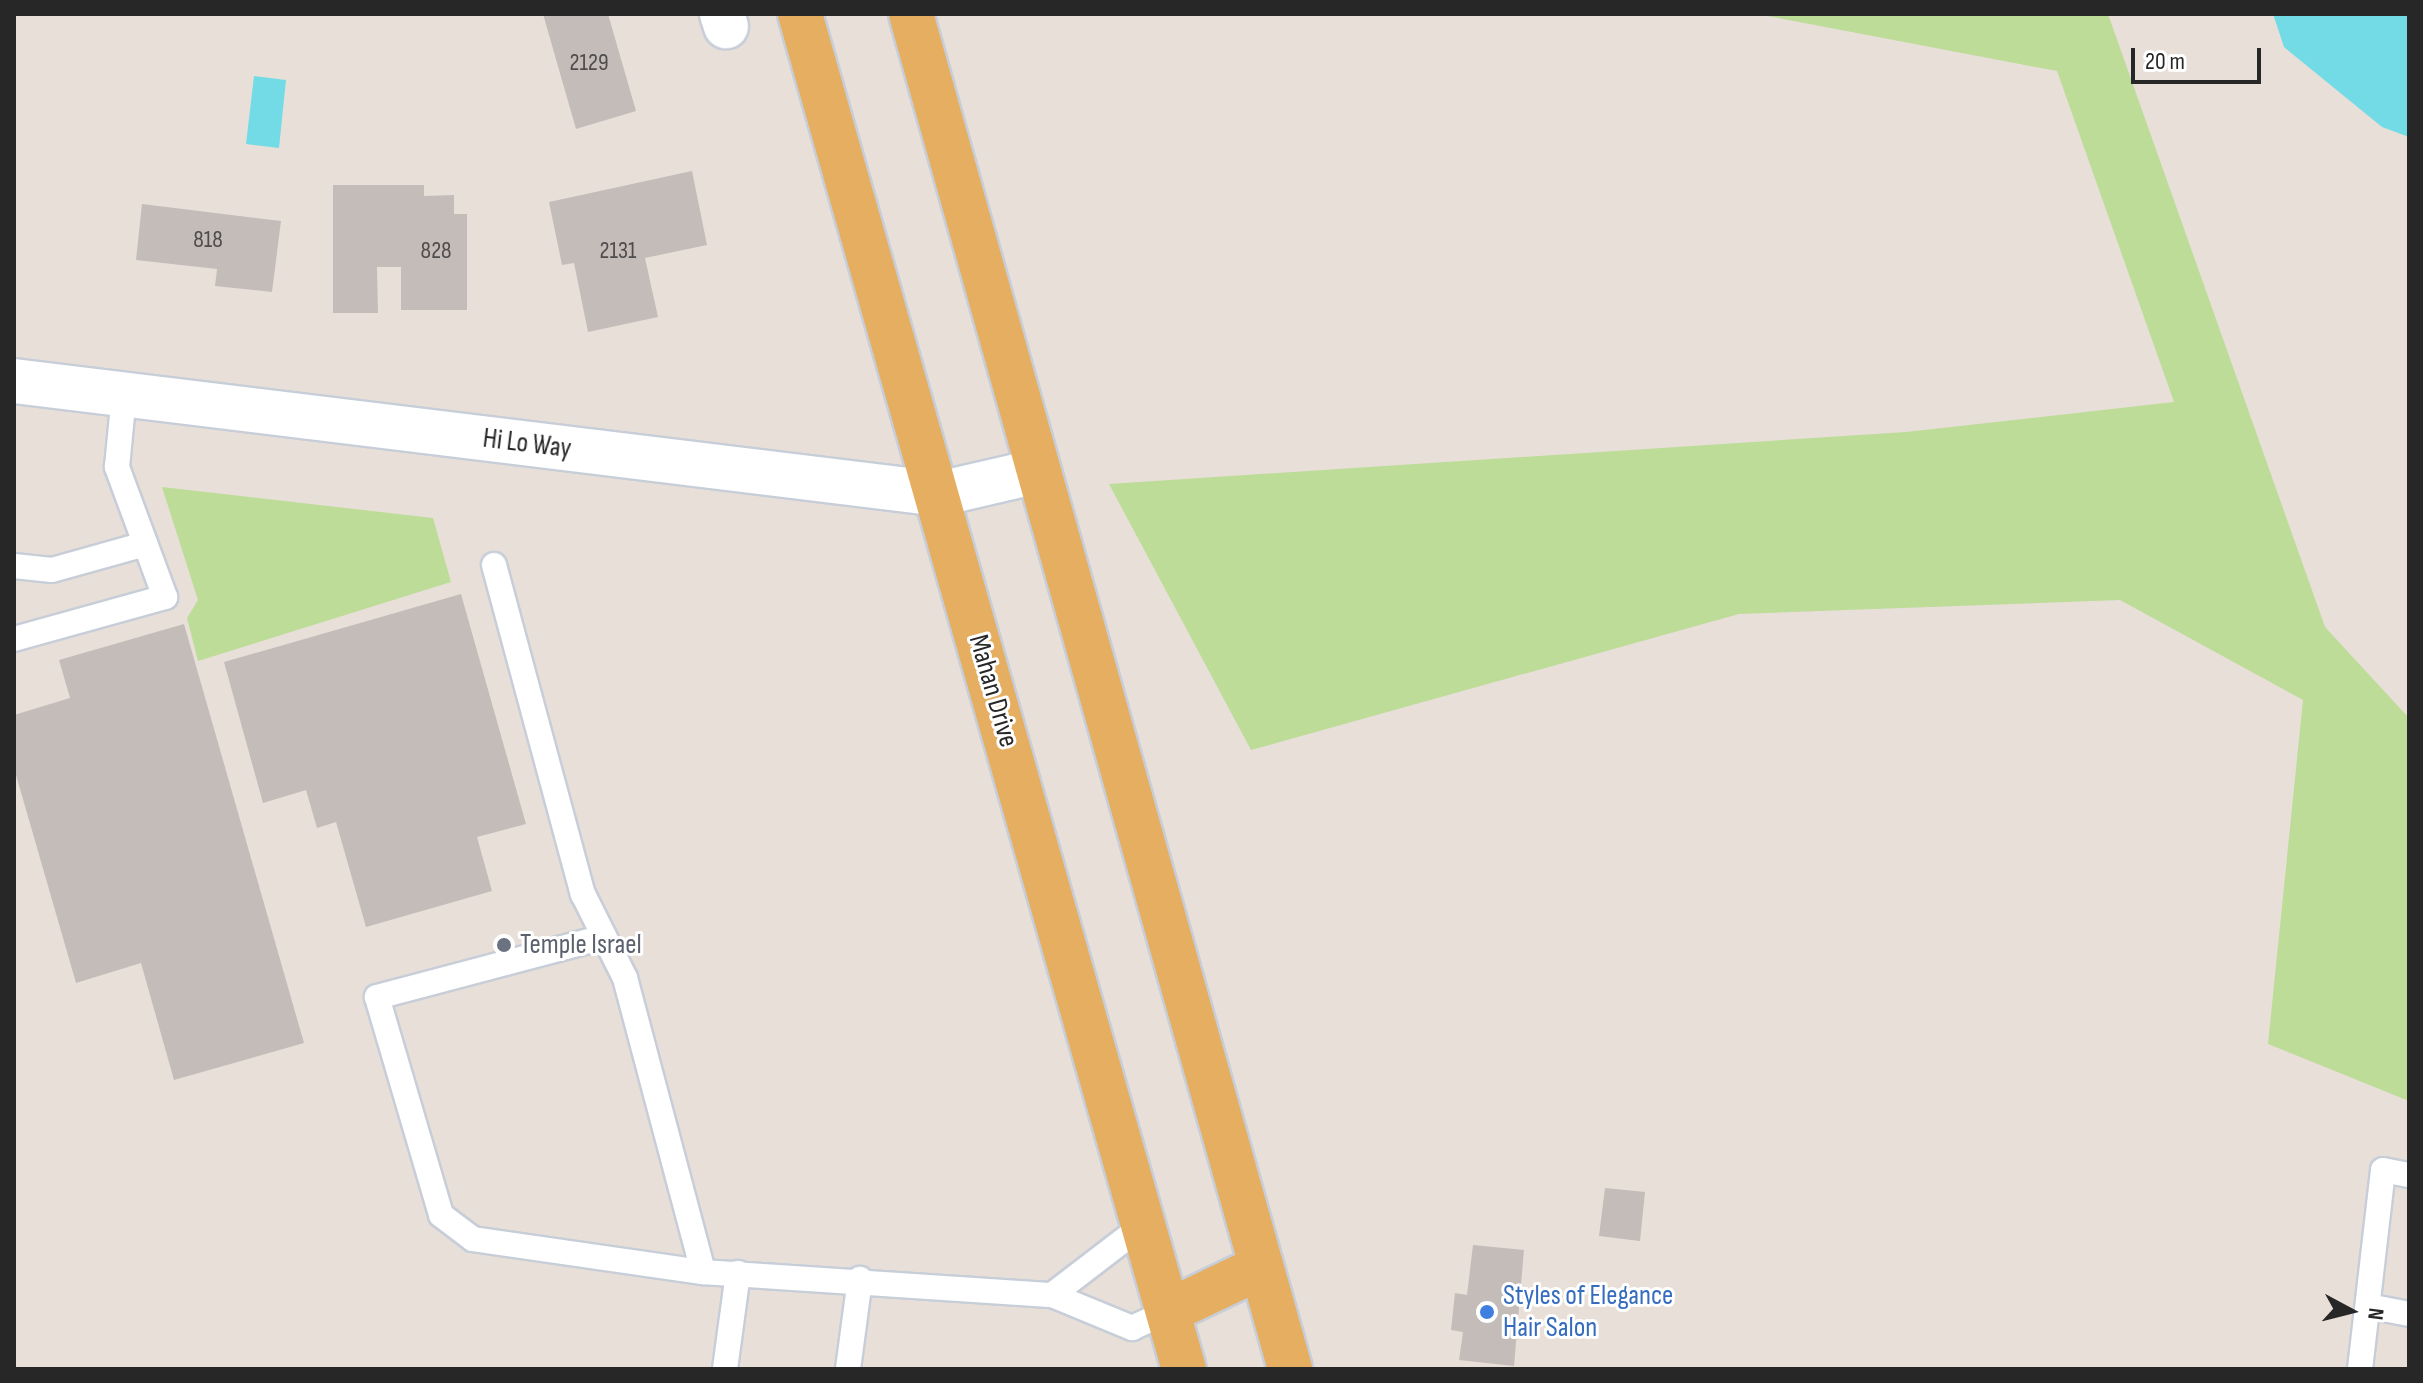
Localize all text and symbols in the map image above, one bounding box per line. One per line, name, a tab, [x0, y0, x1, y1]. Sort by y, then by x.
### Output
scale bar	[2135, 32, 2265, 82]
text: 20 m	[2145, 47, 2185, 76]
house number: 2129	[569, 49, 609, 77]
house number: 818	[193, 226, 223, 254]
house number: 828	[420, 237, 452, 265]
house number: 2131	[600, 237, 636, 265]
street label: Hi Lo Way	[481, 422, 573, 466]
street label: Mahan Drive	[961, 631, 1025, 751]
place label: Temple Israel	[520, 928, 642, 962]
marker: Temple Israel	[495, 936, 513, 954]
north arrow	[2311, 1271, 2391, 1351]
place label: Styles of Elegance Hair Salon	[1503, 1279, 1673, 1345]
marker: Styles of Elegance Hair Salon	[1478, 1303, 1496, 1321]
text: N	[2361, 1307, 2389, 1321]

